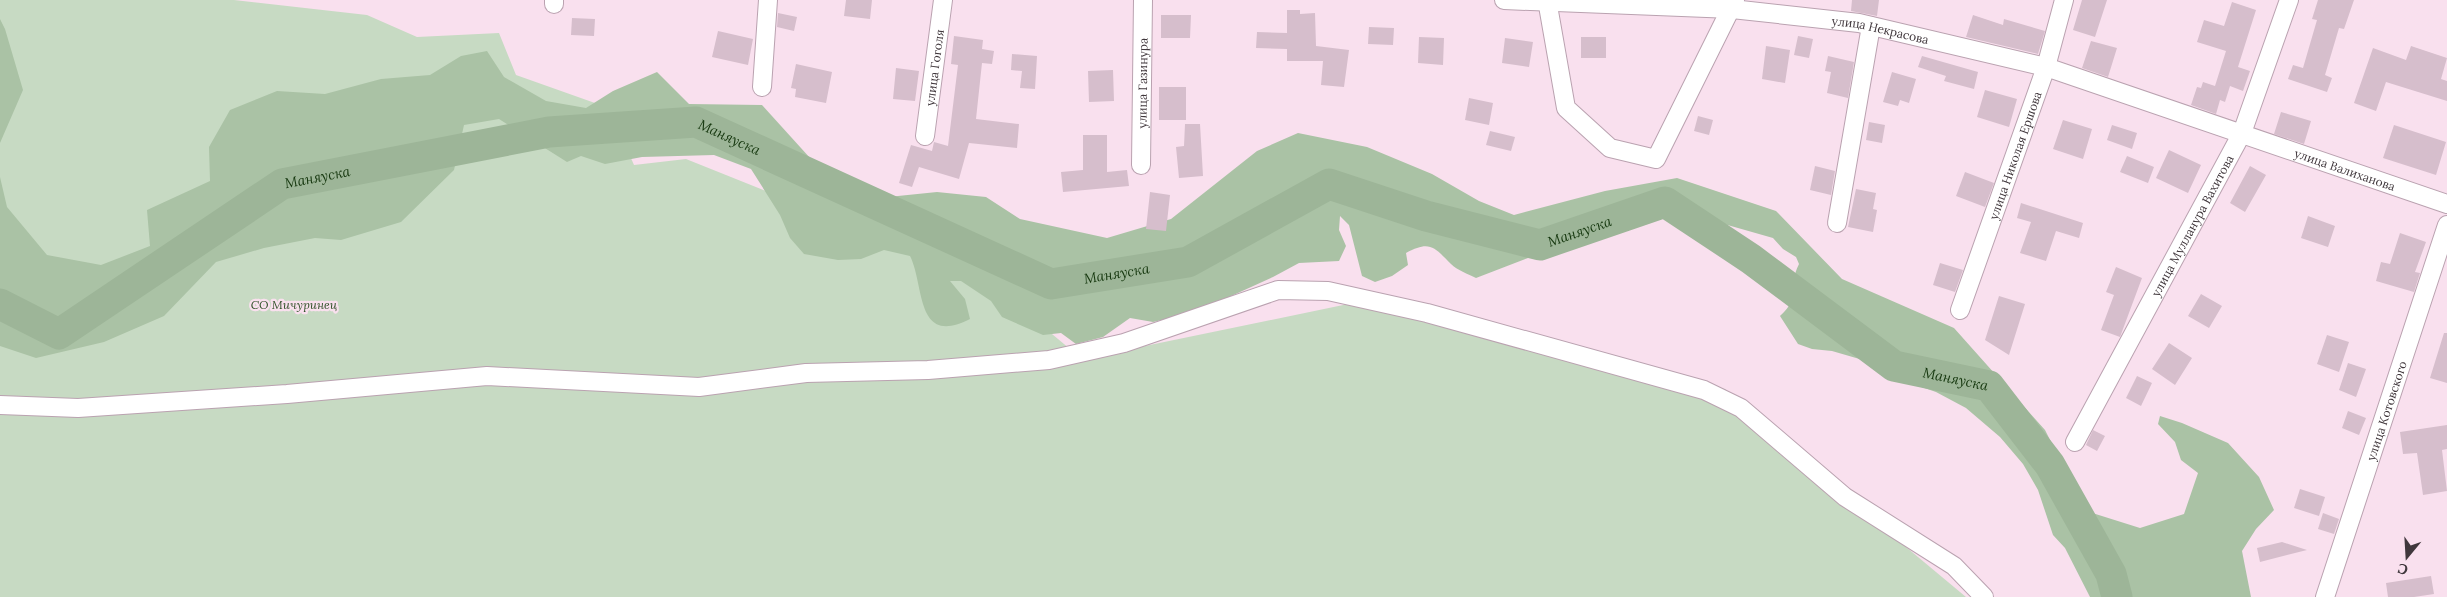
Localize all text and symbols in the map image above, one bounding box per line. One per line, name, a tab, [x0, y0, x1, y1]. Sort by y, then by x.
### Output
street label: улица Некрасова	[1831, 13, 1930, 47]
street label: улица Гоголя	[922, 28, 947, 107]
street label: улица Газинура	[1134, 38, 1150, 128]
street label: улица Николая Ершова	[1985, 89, 2044, 222]
water label: Маняуска	[695, 115, 764, 159]
street label: улица Валиханова	[2293, 145, 2397, 193]
street label: улица Мулланура Вахитова	[2148, 152, 2236, 299]
water label: Маняуска	[283, 162, 352, 192]
water label: Маняуска	[1545, 212, 1614, 251]
water label: Маняуска	[1082, 259, 1151, 288]
park label: СО Мичуринец	[251, 297, 337, 312]
street label: улица Котовского	[2363, 359, 2409, 463]
water label: Маняуска	[1921, 363, 1990, 395]
north arrow	[2382, 532, 2432, 582]
text: С	[2395, 559, 2410, 579]

